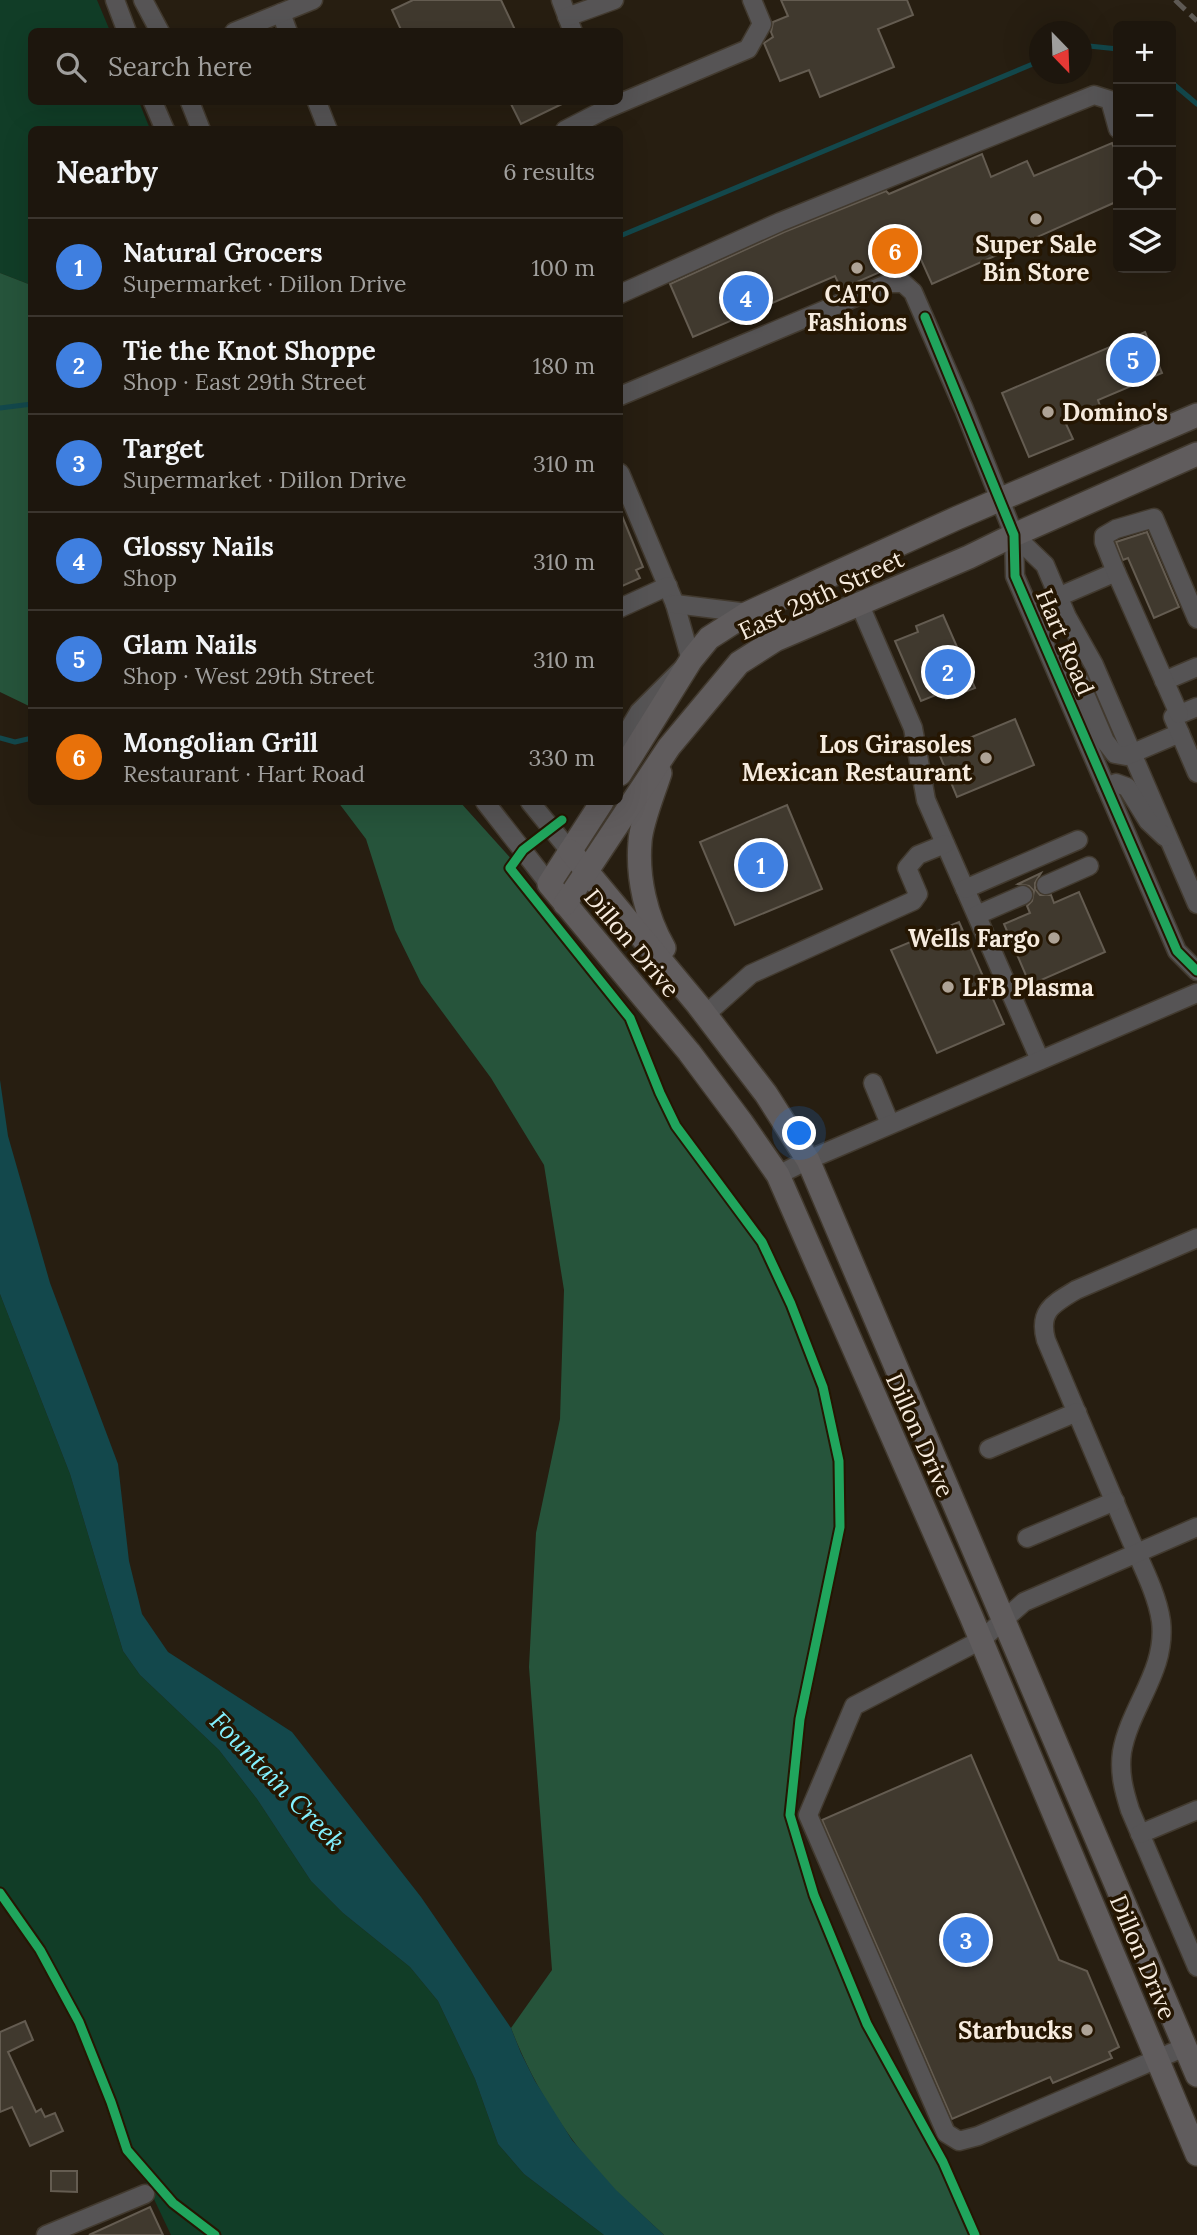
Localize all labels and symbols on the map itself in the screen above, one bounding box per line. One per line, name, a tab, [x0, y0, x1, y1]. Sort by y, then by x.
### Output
north arrow	[1029, 21, 1092, 84]
marker: Super Sale Bin Store	[1028, 211, 1044, 227]
pin: 6	[872, 225, 918, 277]
place label: Super Sale Bin Store	[975, 229, 1097, 288]
marker: CATO Fashions	[849, 260, 865, 276]
pin: 4	[723, 272, 769, 324]
place label: CATO Fashions	[807, 279, 907, 338]
pin: 5	[1110, 334, 1156, 386]
place label: Domino's	[1062, 397, 1168, 428]
marker: Domino's	[1040, 404, 1056, 420]
street label: East 29th Street	[733, 543, 909, 647]
street label: Hart Road	[1029, 584, 1101, 700]
pin: 2	[925, 646, 971, 698]
place label: Los Girasoles Mexican Restaurant	[742, 729, 973, 788]
marker: Los Girasoles Mexican Restaurant	[978, 750, 994, 766]
pin: 1	[738, 839, 784, 891]
street label: Dillon Drive	[578, 882, 686, 1004]
place label: Wells Fargo	[908, 923, 1040, 954]
marker: Wells Fargo	[1046, 930, 1062, 946]
place label: LFB Plasma	[962, 972, 1094, 1003]
marker: LFB Plasma	[940, 979, 956, 995]
your location	[782, 1116, 816, 1150]
street label: Dillon Drive	[879, 1368, 961, 1502]
water label: Fountain Creek	[203, 1704, 353, 1858]
street label: Dillon Drive	[1103, 1890, 1183, 2024]
pin: 3	[943, 1914, 989, 1966]
place label: Starbucks	[958, 2015, 1073, 2046]
marker: Starbucks	[1079, 2022, 1095, 2038]

